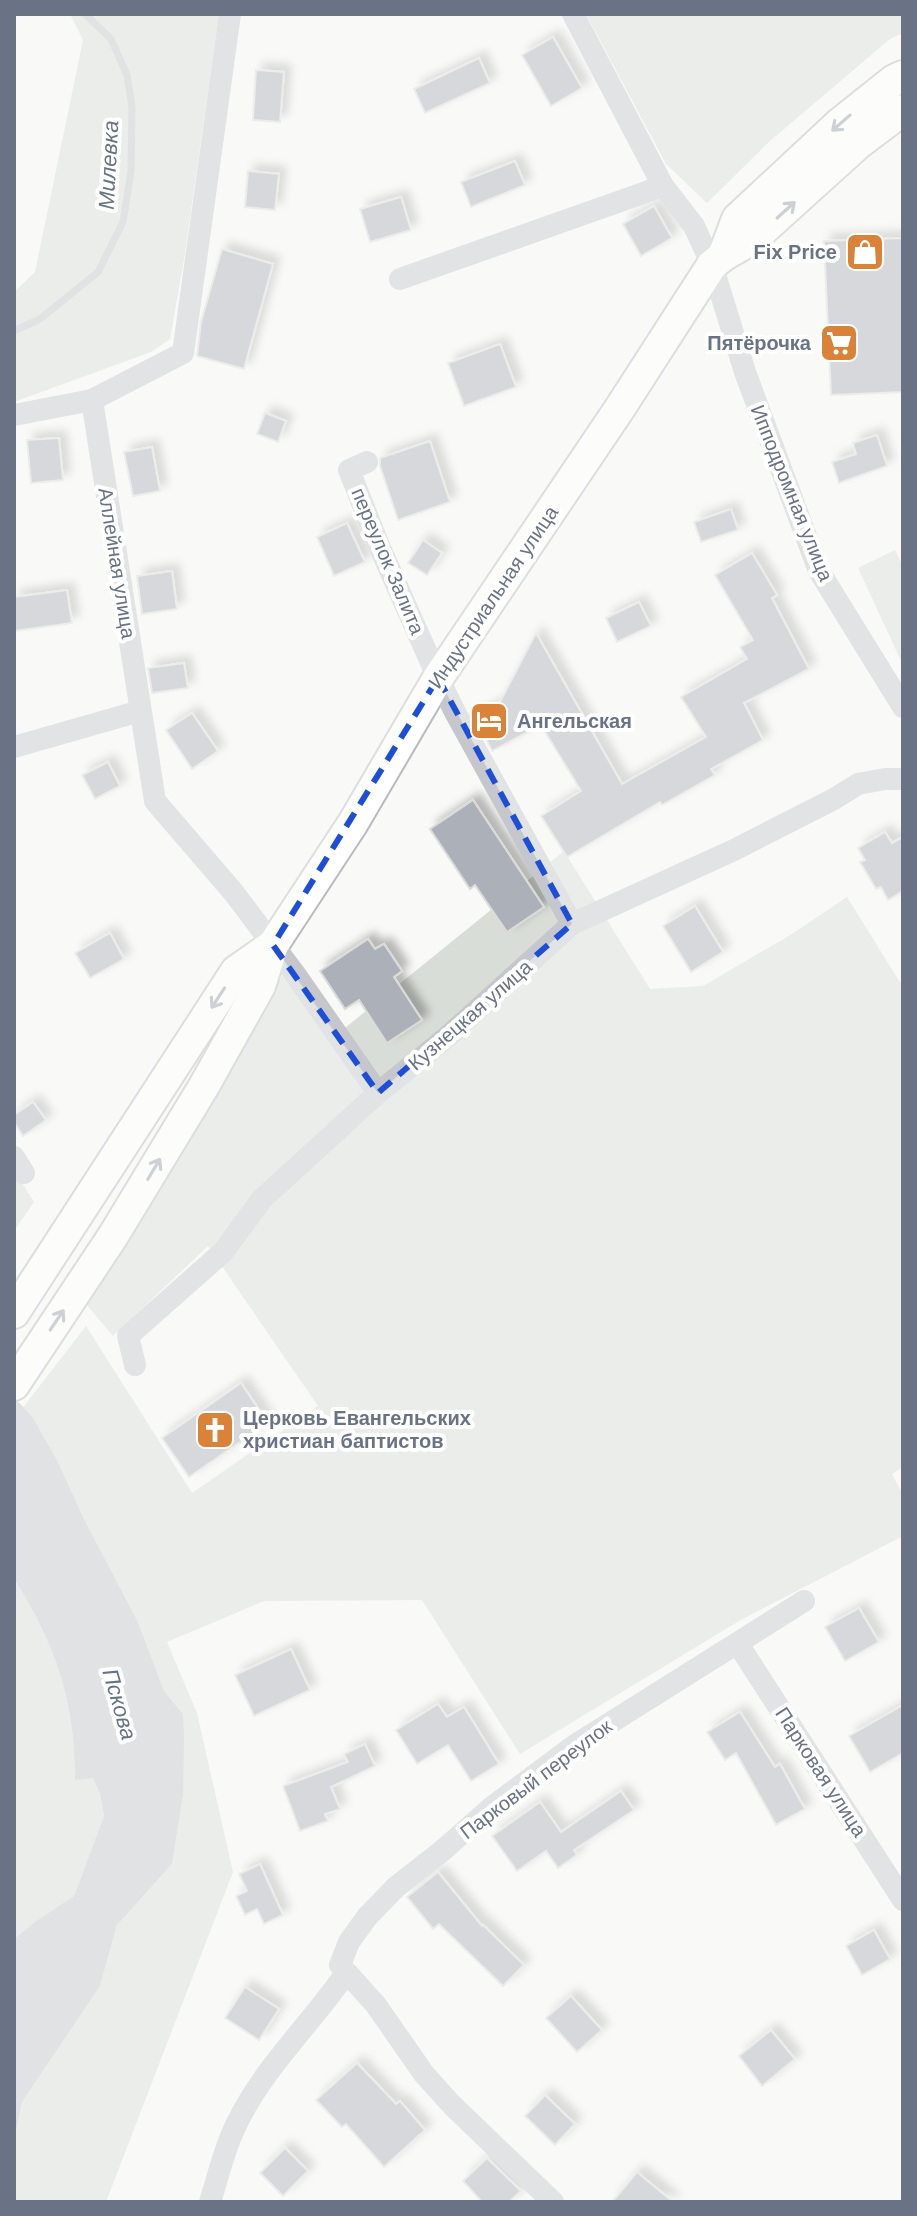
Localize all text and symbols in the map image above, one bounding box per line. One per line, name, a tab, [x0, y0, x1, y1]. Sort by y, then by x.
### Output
one-way arrow	[831, 114, 851, 132]
water label: Милевка	[94, 120, 123, 210]
one-way arrow	[775, 201, 795, 219]
shop icon: Fix Price	[844, 231, 886, 273]
place label: Fix Price	[754, 241, 837, 263]
supermarket icon: Пятёрочка	[818, 322, 860, 364]
place label: Пятёрочка	[707, 332, 812, 354]
street label: Ипподромная улица	[747, 402, 838, 585]
street label: переулок Залита	[347, 484, 429, 638]
street label: Аллейная улица	[94, 486, 140, 641]
street label: Индустриальная улица	[424, 501, 563, 692]
hotel icon: Ангельская	[468, 700, 510, 742]
place label: Ангельская	[517, 710, 632, 732]
street label: Кузнецкая улица	[404, 955, 537, 1075]
one-way arrow	[210, 987, 227, 1009]
one-way arrow	[146, 1158, 162, 1181]
one-way arrow	[49, 1309, 66, 1331]
place label: Церковь Евангельских христиан баптистов	[243, 1407, 471, 1452]
church icon: Церковь Евангельских христиан баптистов	[194, 1409, 236, 1451]
water label: Пскова	[97, 1666, 142, 1743]
street label: Парковая улица	[771, 1703, 871, 1841]
street label: Парковый переулок	[456, 1715, 616, 1843]

